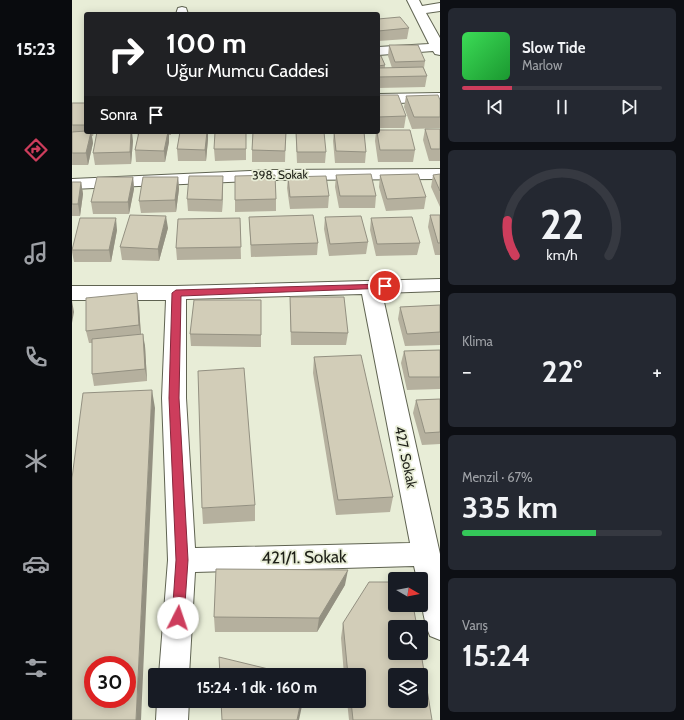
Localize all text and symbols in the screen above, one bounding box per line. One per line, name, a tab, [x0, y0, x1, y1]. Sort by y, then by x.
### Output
text: 100 m	[166, 26, 247, 60]
icon: right	[100, 28, 152, 80]
text: 15:23	[16, 38, 56, 60]
text: Slow Tide	[522, 39, 585, 57]
text: Marlow	[522, 57, 562, 73]
text: Uğur Mumcu Caddesi	[166, 60, 329, 82]
icon: previous	[484, 96, 506, 118]
icon: pause	[551, 96, 573, 118]
icon: next	[618, 96, 640, 118]
icon: arrive	[145, 104, 167, 126]
text: Sonra	[100, 106, 137, 124]
icon: directions	[22, 136, 50, 164]
street label: 398. Sokak	[252, 167, 309, 182]
text: 22	[540, 198, 584, 248]
icon: music	[22, 239, 50, 267]
text: km/h	[546, 245, 578, 263]
pin	[368, 269, 402, 303]
icon: arrive	[374, 275, 396, 297]
text: Klima	[462, 333, 493, 349]
icon: phone	[22, 343, 50, 371]
text: 22°	[542, 353, 582, 390]
text: −	[462, 358, 472, 385]
text: +	[652, 358, 662, 385]
street label: 427. Sokak	[391, 424, 422, 490]
icon: climate	[22, 447, 50, 475]
text: Menzil · 67%	[462, 469, 533, 485]
text: 335 km	[462, 489, 558, 526]
street label: 421/1. Sokak	[261, 546, 347, 568]
icon: car	[22, 550, 50, 578]
north arrow	[388, 572, 428, 612]
map controls	[388, 572, 428, 708]
position arrow	[157, 597, 199, 639]
text: Varış	[462, 617, 488, 633]
button: search	[388, 620, 428, 660]
text: 15:24	[462, 637, 530, 674]
icon: filters	[22, 654, 50, 682]
speed limit sign: 30	[84, 656, 136, 708]
button: layers	[388, 668, 428, 708]
text: 15:24 · 1 dk · 160 m	[197, 679, 317, 697]

